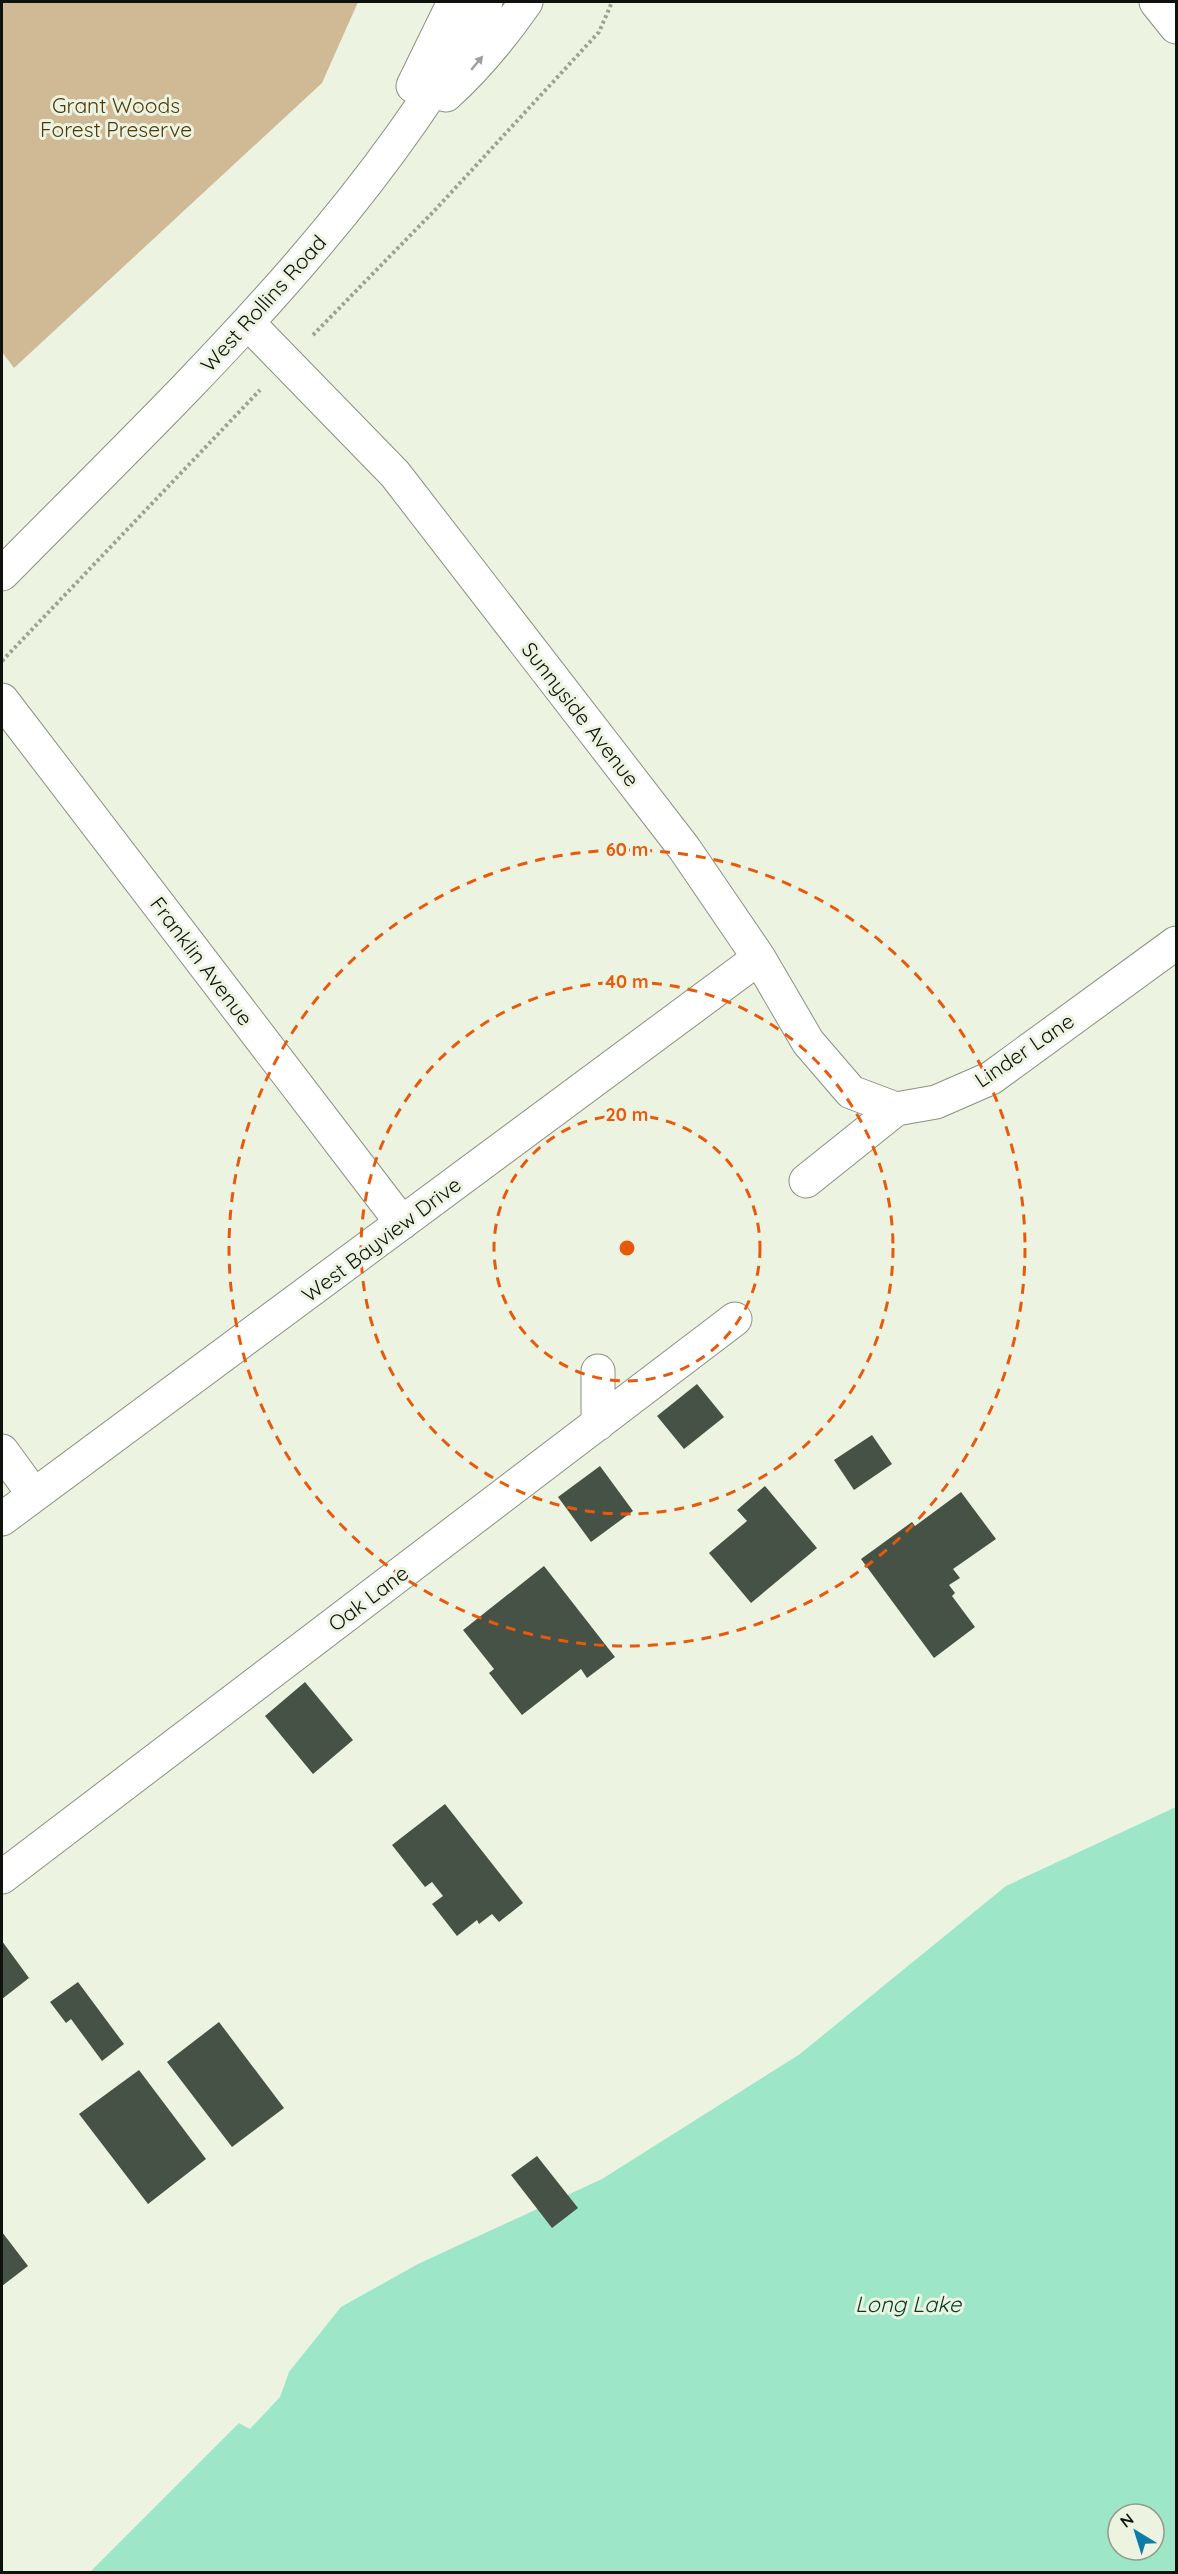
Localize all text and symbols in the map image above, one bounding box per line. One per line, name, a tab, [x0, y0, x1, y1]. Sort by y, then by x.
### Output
one-way arrow	[470, 56, 483, 71]
park label: Grant Woods Forest Preserve	[40, 92, 192, 142]
street label: West Rollins Road	[195, 229, 331, 377]
street label: Sunnyside Avenue	[517, 637, 645, 791]
text: 60 m	[606, 838, 648, 861]
street label: Franklin Avenue	[145, 891, 259, 1031]
text: 40 m	[605, 970, 649, 993]
street label: Linder Lane	[969, 1007, 1079, 1093]
text: 20 m	[606, 1103, 648, 1126]
street label: West Bayview Drive	[296, 1171, 466, 1307]
centre of rings	[617, 1238, 637, 1258]
street label: Oak Lane	[323, 1559, 413, 1637]
water label: Long Lake	[855, 2290, 963, 2318]
north arrow	[1106, 2502, 1166, 2562]
text: N	[1116, 2509, 1138, 2532]

